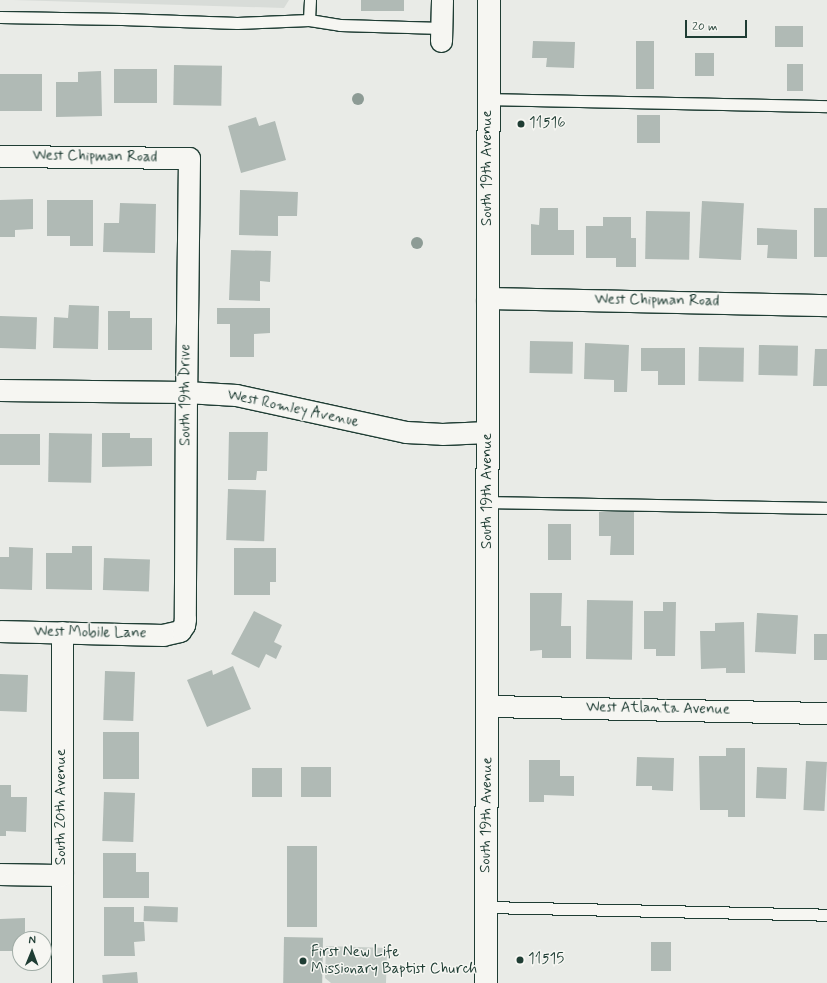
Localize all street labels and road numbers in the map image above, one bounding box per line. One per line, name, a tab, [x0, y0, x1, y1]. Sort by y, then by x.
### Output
street label: South 19th Avenue	[479, 110, 497, 226]
street label: West Chipman Road	[33, 147, 157, 167]
street label: West Chipman Road	[595, 291, 719, 311]
street label: South 19th Drive	[177, 344, 195, 446]
street label: West Romley Avenue	[226, 386, 360, 432]
street label: South 19th Avenue	[479, 433, 497, 549]
street label: West Mobile Lane	[34, 623, 146, 643]
street label: West Atlanta Avenue	[586, 699, 730, 719]
street label: South 20th Avenue	[53, 749, 71, 865]
street label: South 19th Avenue	[477, 757, 497, 873]

